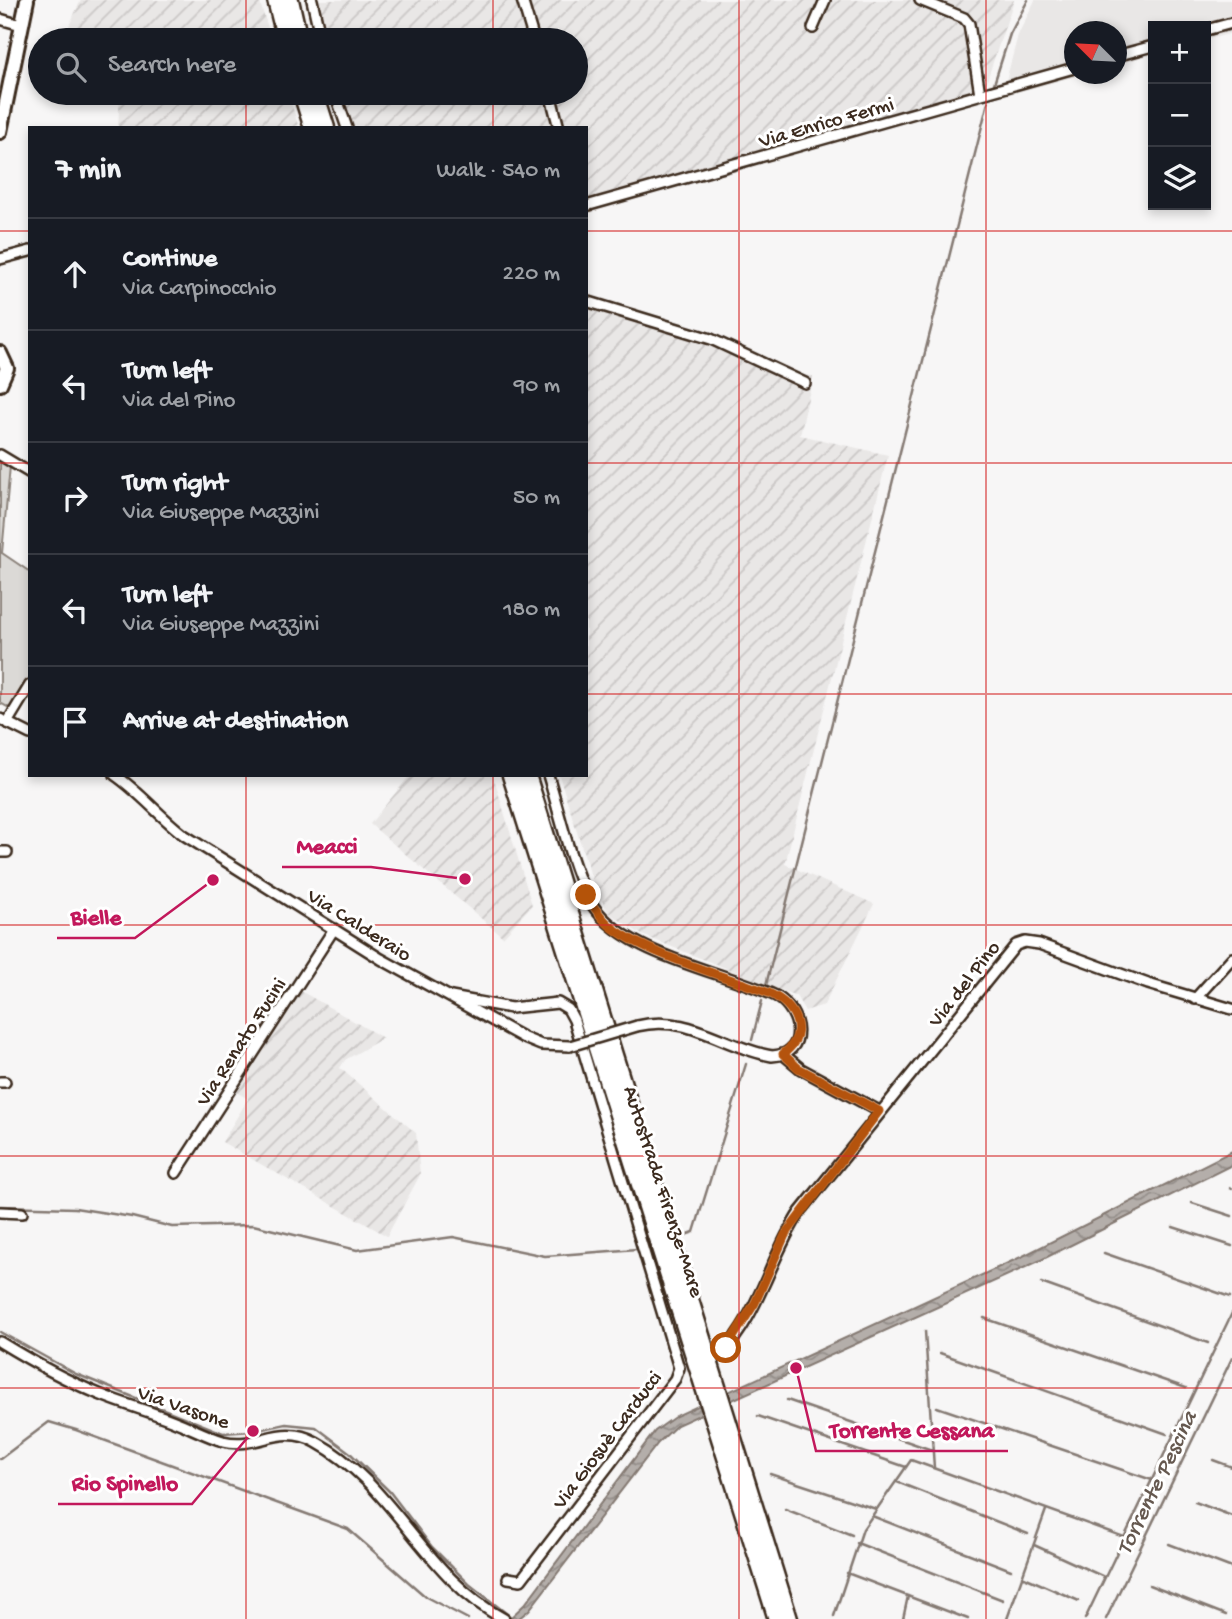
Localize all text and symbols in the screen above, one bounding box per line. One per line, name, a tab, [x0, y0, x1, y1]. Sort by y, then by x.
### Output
north arrow	[1064, 21, 1127, 84]
map controls	[1148, 21, 1211, 210]
button: +	[1148, 21, 1211, 84]
search box	[28, 28, 588, 105]
icon: search	[52, 48, 90, 86]
text: Search here	[108, 51, 236, 82]
button: −	[1148, 84, 1211, 147]
street label: Via Enrico Fermi	[756, 93, 897, 156]
button: layers	[1148, 147, 1211, 210]
text: 7 min	[56, 154, 121, 189]
text: Walk · 540 m	[436, 158, 560, 185]
text: Continue	[123, 245, 217, 276]
icon: ahead	[56, 255, 94, 293]
text: 220 m	[503, 261, 560, 288]
text: Via Carpinocchio	[123, 276, 276, 303]
text: Turn left	[123, 357, 211, 388]
icon: left	[56, 367, 94, 405]
text: 90 m	[514, 373, 560, 400]
text: Via del Pino	[123, 388, 235, 415]
text: Turn right	[123, 469, 227, 500]
icon: right	[56, 479, 94, 517]
text: 50 m	[513, 485, 560, 512]
text: Via Giuseppe Mazzini	[123, 500, 320, 527]
text: Turn left	[123, 581, 211, 612]
icon: left	[56, 591, 94, 629]
text: 180 m	[503, 597, 560, 624]
text: Via Giuseppe Mazzini	[123, 612, 320, 639]
icon: arrive	[56, 703, 94, 741]
text: Arrive at destination	[123, 707, 348, 738]
callout: Meacci	[282, 823, 371, 867]
text: Meacci	[296, 835, 358, 862]
route end	[570, 879, 601, 910]
street label: Via Calderaio	[301, 885, 415, 969]
callout: Bielle	[57, 894, 135, 938]
text: Bielle	[70, 906, 122, 933]
street label: Via del Pino	[924, 937, 1007, 1034]
street label: Via Renato Fucini	[192, 974, 294, 1112]
street label: Autostrada Firenze-Mare	[616, 1083, 708, 1302]
route start	[710, 1332, 741, 1363]
street label: Via Giosuè Carducci	[548, 1367, 669, 1516]
street label: Via Vasone	[133, 1382, 233, 1437]
water label: Torrente Pescina	[1112, 1406, 1205, 1560]
callout: Torrente Cessana	[816, 1407, 1008, 1451]
text: Torrente Cessana	[828, 1419, 995, 1446]
callout: Rio Spinello	[58, 1460, 192, 1504]
text: Rio Spinello	[71, 1472, 178, 1499]

